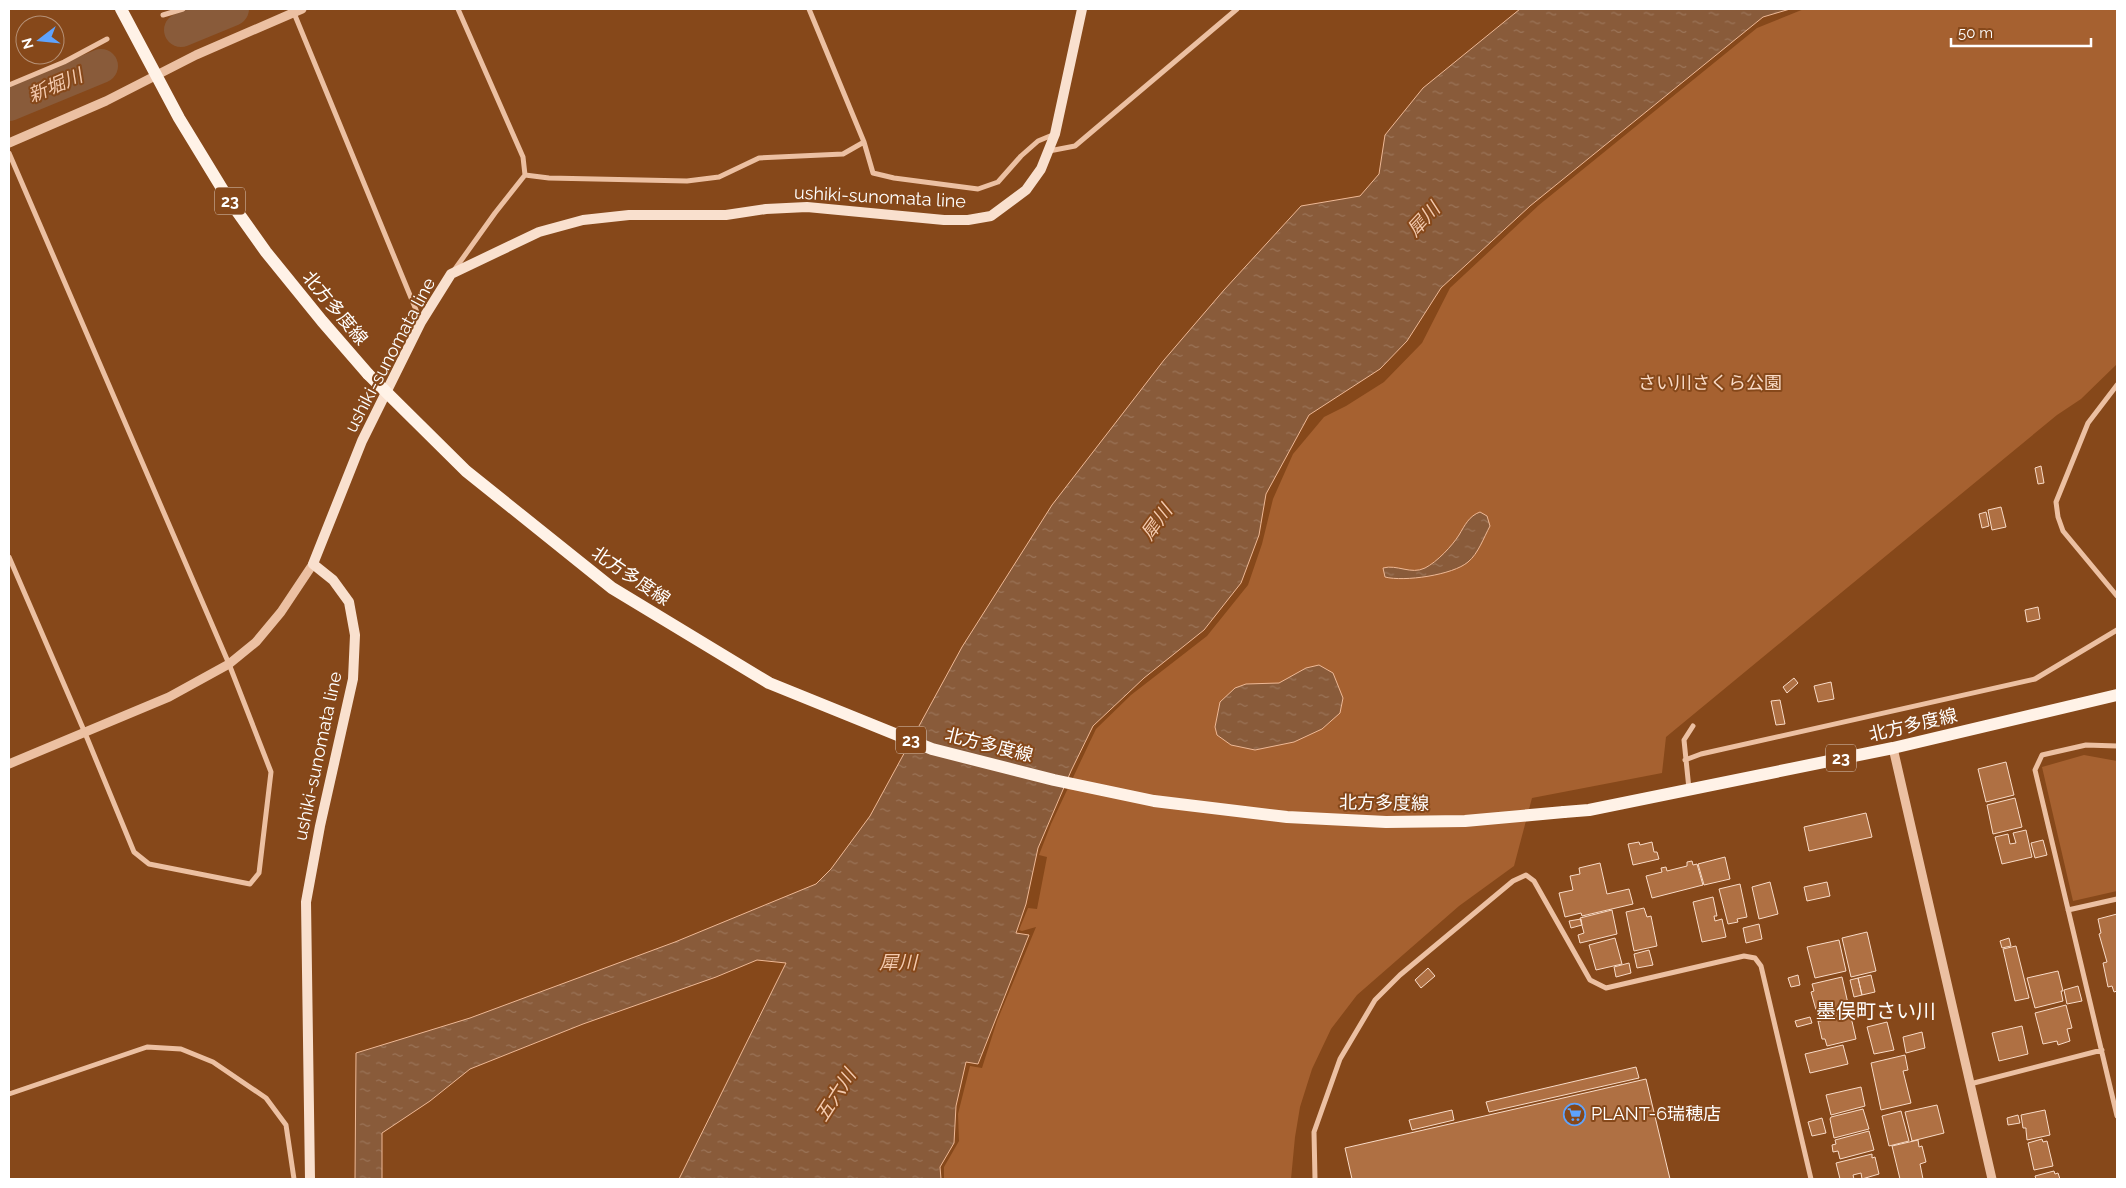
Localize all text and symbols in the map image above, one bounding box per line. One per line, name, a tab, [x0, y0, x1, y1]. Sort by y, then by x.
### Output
north arrow	[15, 15, 65, 65]
scale bar	[1951, 15, 2091, 47]
text: 50 m	[1958, 24, 1993, 42]
text: N	[18, 36, 37, 51]
water label: 新堀川	[24, 63, 87, 106]
street label: ushiki-sunomata line	[794, 182, 967, 212]
road number: 23	[215, 188, 245, 215]
water label: 犀川	[1402, 196, 1445, 240]
street label: 北方多度線	[298, 266, 372, 349]
street label: ushiki-sunomata line	[340, 274, 439, 436]
park label: さい川さくら公園	[1638, 372, 1782, 393]
water label: 犀川	[1136, 499, 1177, 544]
street label: 北方多度線	[588, 542, 674, 609]
street label: ushiki-sunomata line	[289, 669, 346, 842]
street label: 北方多度線	[1867, 704, 1959, 745]
street label: 北方多度線	[943, 723, 1035, 766]
road number: 23	[896, 726, 926, 754]
road number: 23	[1826, 744, 1856, 771]
street label: 北方多度線	[1339, 791, 1429, 814]
water label: 犀川	[879, 951, 919, 973]
district label: 墨俣町さい川	[1816, 999, 1936, 1023]
water label: 五六川	[810, 1063, 861, 1125]
supermarket icon: PLANT-6瑞穂店	[1563, 1102, 1587, 1126]
place label: PLANT-6瑞穂店	[1591, 1103, 1721, 1124]

